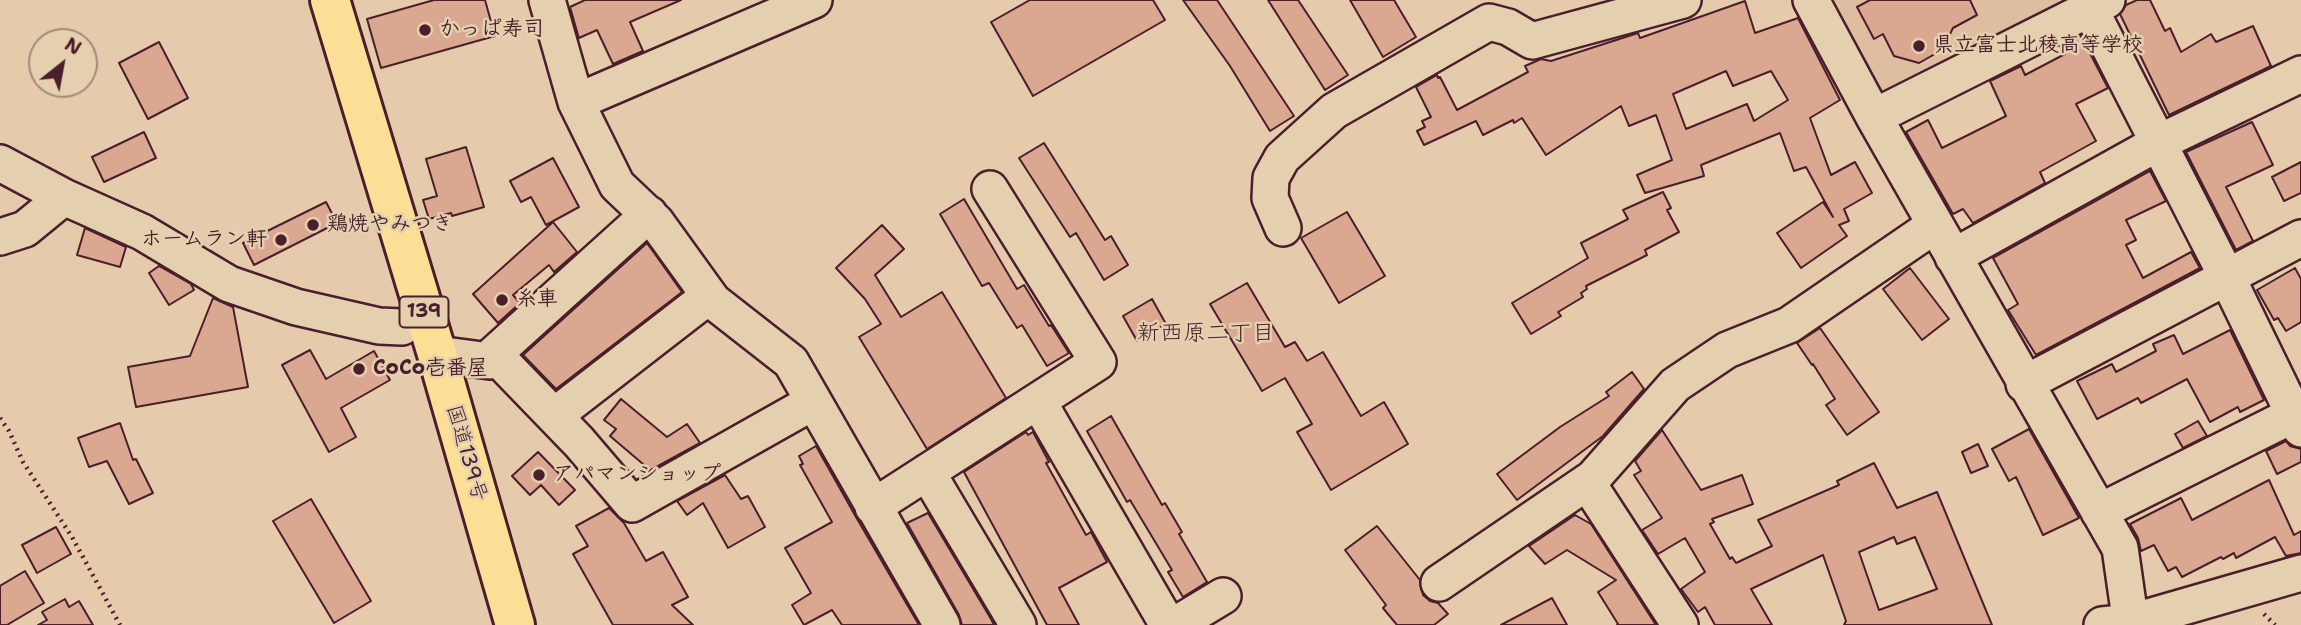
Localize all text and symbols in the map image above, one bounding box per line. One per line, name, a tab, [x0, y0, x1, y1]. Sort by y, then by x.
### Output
place label: かっぱ寿司	[439, 17, 544, 43]
marker: かっぱ寿司	[417, 22, 433, 38]
north arrow	[28, 28, 98, 98]
text: N	[60, 32, 86, 61]
place label: 県立富士北稜高等学校	[1933, 33, 2143, 59]
marker: 県立富士北稜高等学校	[1911, 38, 1927, 54]
place label: 鶏焼やみつき	[327, 212, 453, 238]
marker: 鶏焼やみつき	[305, 217, 321, 233]
place label: ホームラン軒	[141, 227, 267, 253]
marker: ホームラン軒	[273, 232, 289, 248]
place label: 糸車	[516, 287, 558, 313]
marker: 糸車	[494, 292, 510, 308]
road number: 139	[400, 296, 448, 328]
district label: 新西原二丁目	[1137, 320, 1275, 348]
place label: CoCo壱番屋	[373, 356, 488, 382]
marker: CoCo壱番屋	[351, 361, 367, 377]
street label: 国道139号	[440, 402, 492, 504]
place label: アパマンショップ	[553, 462, 721, 488]
marker: アパマンショップ	[531, 467, 547, 483]

